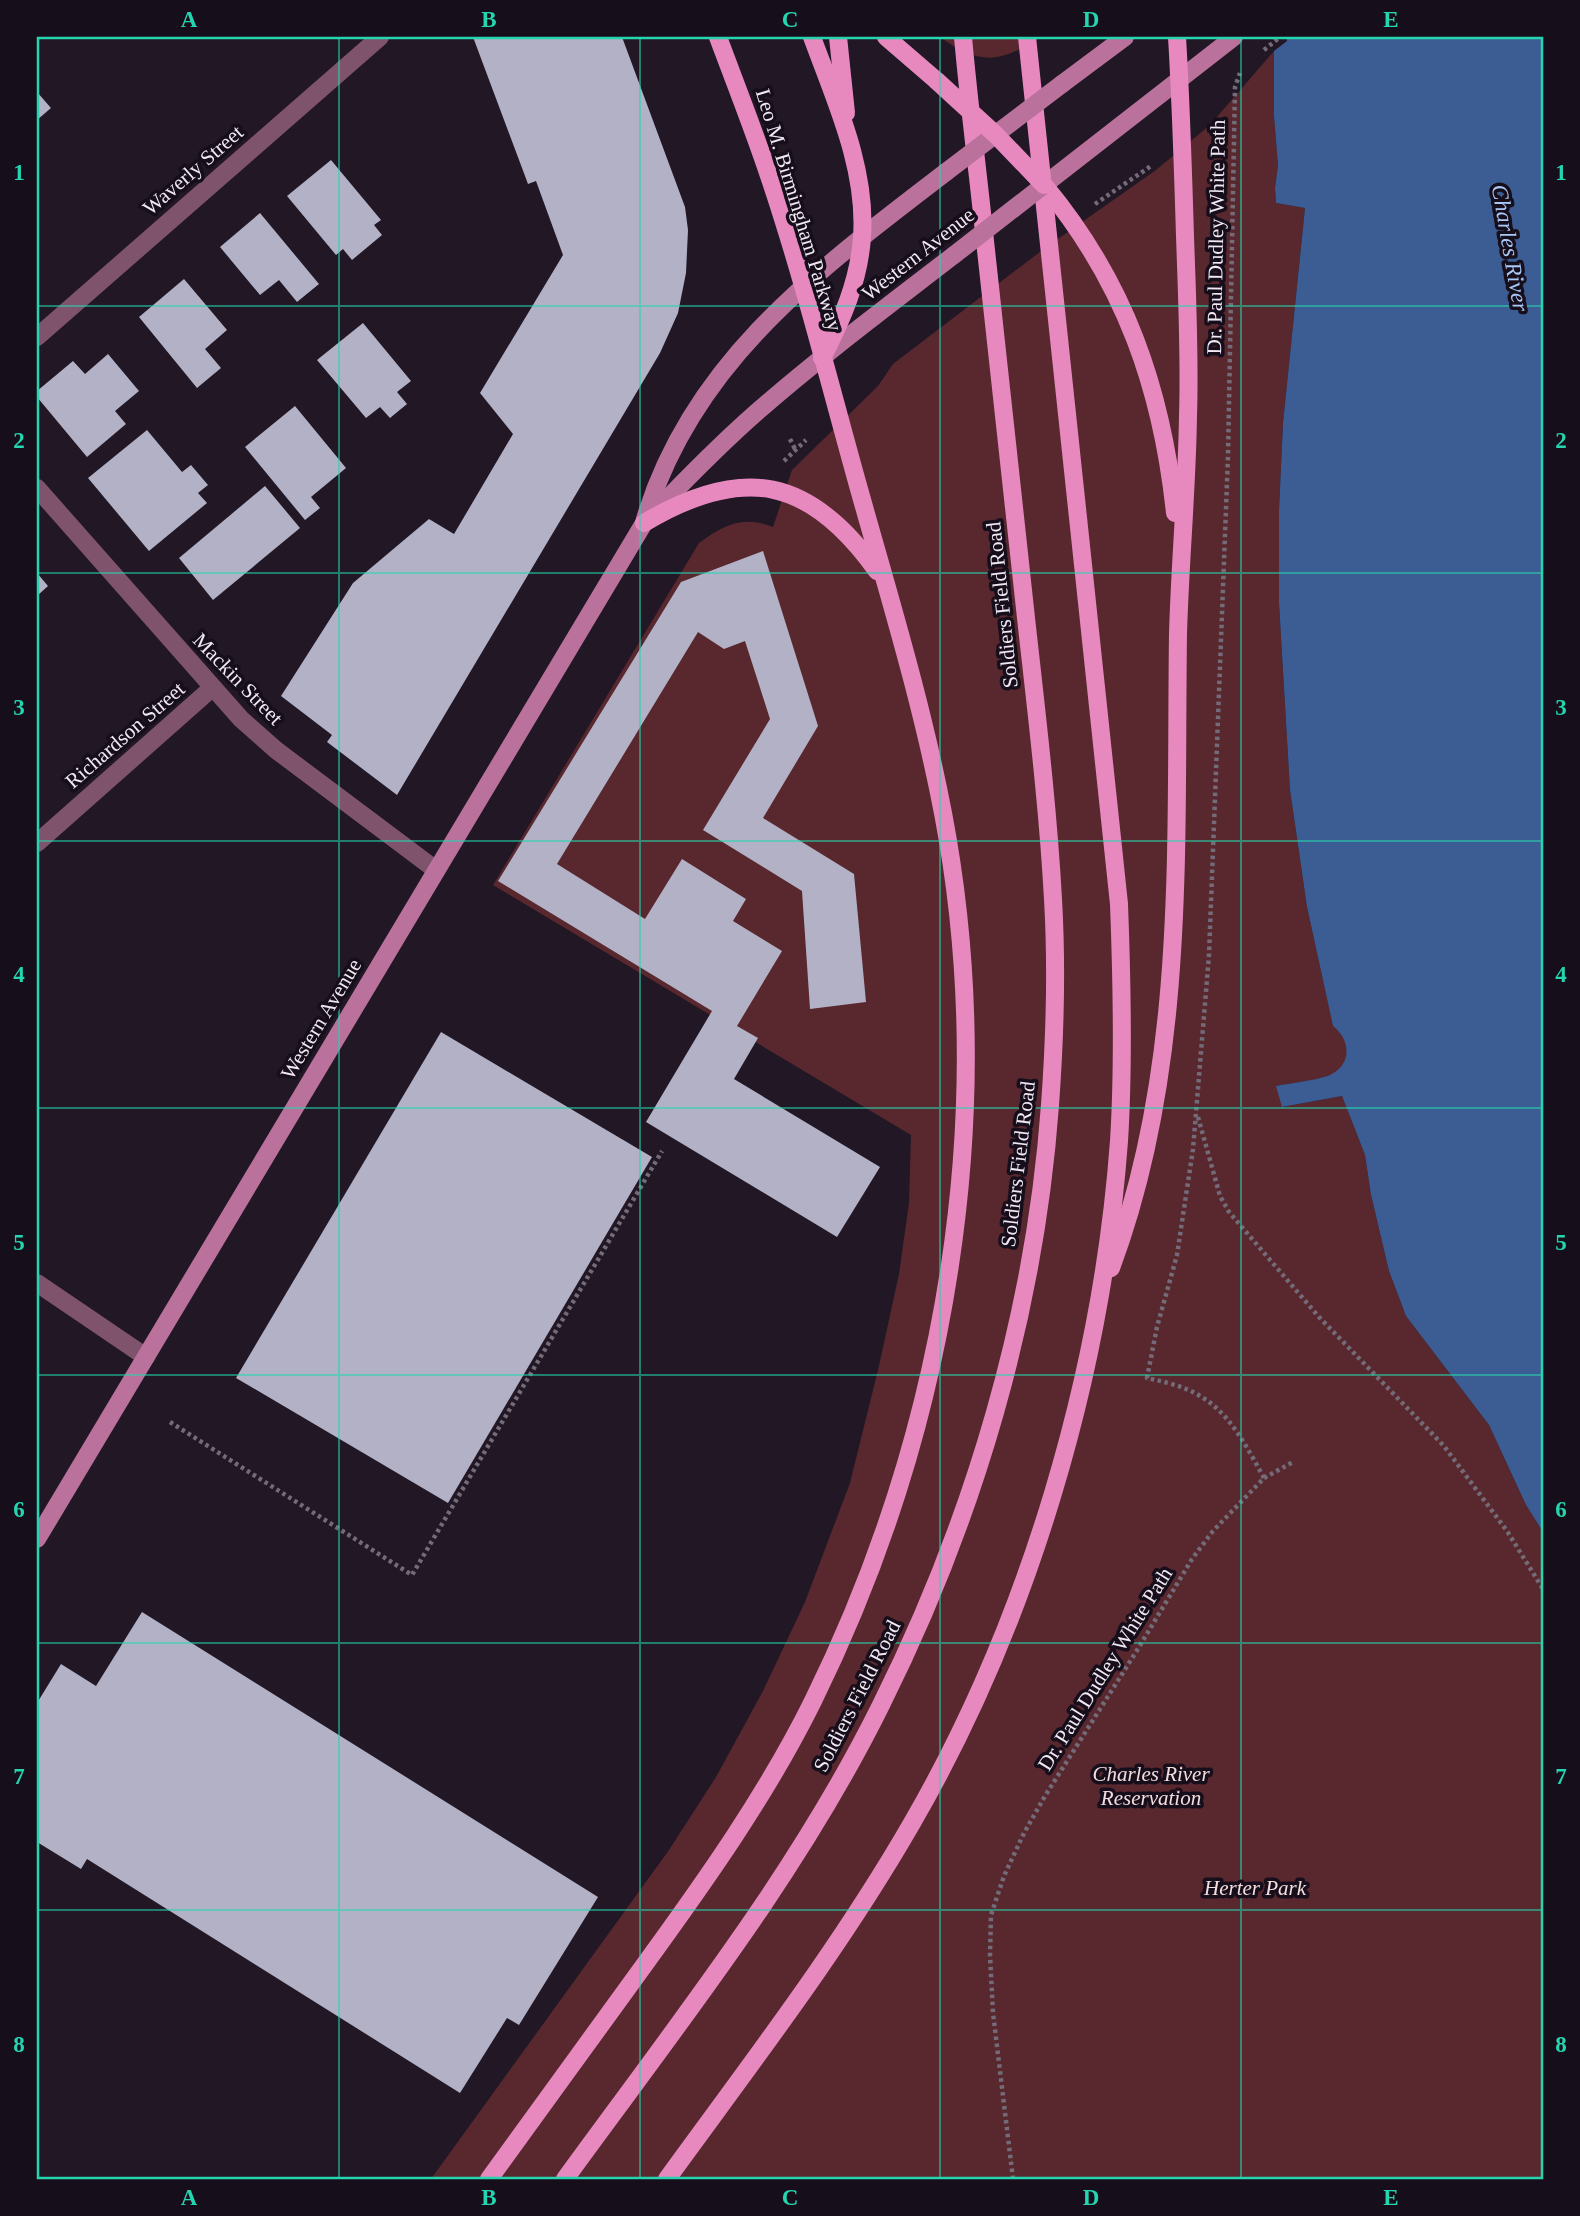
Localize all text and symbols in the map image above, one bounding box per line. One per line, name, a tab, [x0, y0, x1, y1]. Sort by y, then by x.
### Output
text: A	[181, 7, 198, 32]
text: B	[481, 7, 497, 32]
text: C	[782, 7, 798, 32]
text: D	[1083, 7, 1099, 32]
text: E	[1383, 7, 1399, 32]
street label: Leo M. Birmingham Parkway	[751, 86, 847, 334]
street label: Dr. Paul Dudley White Path	[1202, 119, 1230, 355]
street label: Waverly Street	[138, 120, 248, 220]
text: 1	[13, 160, 25, 185]
text: 1	[1555, 160, 1567, 185]
water label: Charles River	[1487, 183, 1534, 314]
street label: Western Avenue	[857, 203, 979, 305]
text: 2	[13, 428, 25, 453]
text: 2	[1555, 428, 1567, 453]
street label: Soldiers Field Road	[981, 520, 1023, 689]
street label: Mackin Street	[188, 628, 288, 730]
street label: Richardson Street	[61, 677, 190, 793]
text: 3	[13, 695, 25, 720]
text: 3	[1555, 695, 1567, 720]
street label: Western Avenue	[276, 954, 366, 1084]
text: 4	[13, 962, 25, 987]
text: 4	[1555, 962, 1567, 987]
street label: Soldiers Field Road	[996, 1079, 1040, 1248]
text: 5	[13, 1230, 25, 1255]
text: 5	[1555, 1230, 1567, 1255]
text: 6	[13, 1497, 25, 1522]
text: 6	[1555, 1497, 1567, 1522]
street label: Dr. Paul Dudley White Path	[1033, 1563, 1178, 1775]
street label: Soldiers Field Road	[808, 1616, 906, 1776]
park label: Charles River Reservation	[1092, 1762, 1210, 1810]
text: 7	[13, 1764, 25, 1789]
text: 7	[1555, 1764, 1567, 1789]
park label: Herter Park	[1203, 1876, 1307, 1900]
text: 8	[13, 2032, 25, 2057]
text: 8	[1555, 2032, 1567, 2057]
text: A	[181, 2185, 198, 2210]
text: B	[481, 2185, 497, 2210]
text: C	[782, 2185, 798, 2210]
text: D	[1083, 2185, 1099, 2210]
text: E	[1383, 2185, 1399, 2210]

